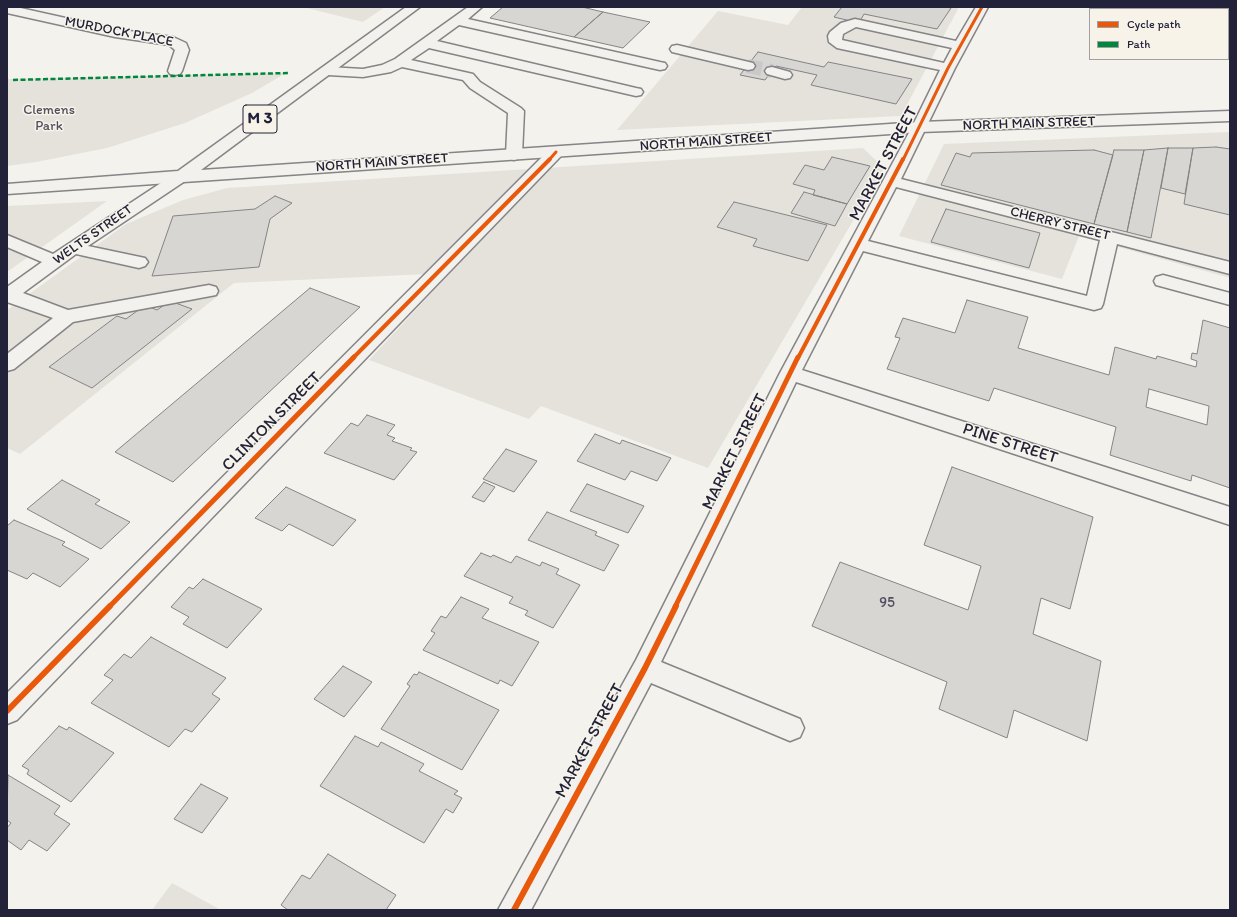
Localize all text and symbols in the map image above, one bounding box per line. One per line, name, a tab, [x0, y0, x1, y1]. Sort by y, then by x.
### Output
legend	[1089, 8, 1229, 60]
street label: MURDOCK PLACE	[63, 13, 175, 51]
text: Cycle path	[1127, 17, 1181, 31]
text: Path	[1127, 37, 1150, 51]
park label: Clemens Park	[23, 102, 75, 134]
street label: MARKET STREET	[845, 103, 923, 225]
road number: M 3	[243, 105, 277, 133]
street label: NORTH MAIN STREET	[962, 113, 1096, 135]
street label: NORTH MAIN STREET	[639, 129, 773, 155]
street label: NORTH MAIN STREET	[315, 150, 449, 176]
street label: WELTS STREET	[50, 201, 136, 269]
street label: CHERRY STREET	[1008, 203, 1112, 245]
street label: CLINTON STREET	[218, 368, 326, 476]
street label: MARKET STREET	[698, 391, 772, 513]
street label: PINE STREET	[960, 419, 1060, 469]
house number: 95	[879, 594, 895, 612]
street label: MARKET STREET	[551, 680, 629, 802]

